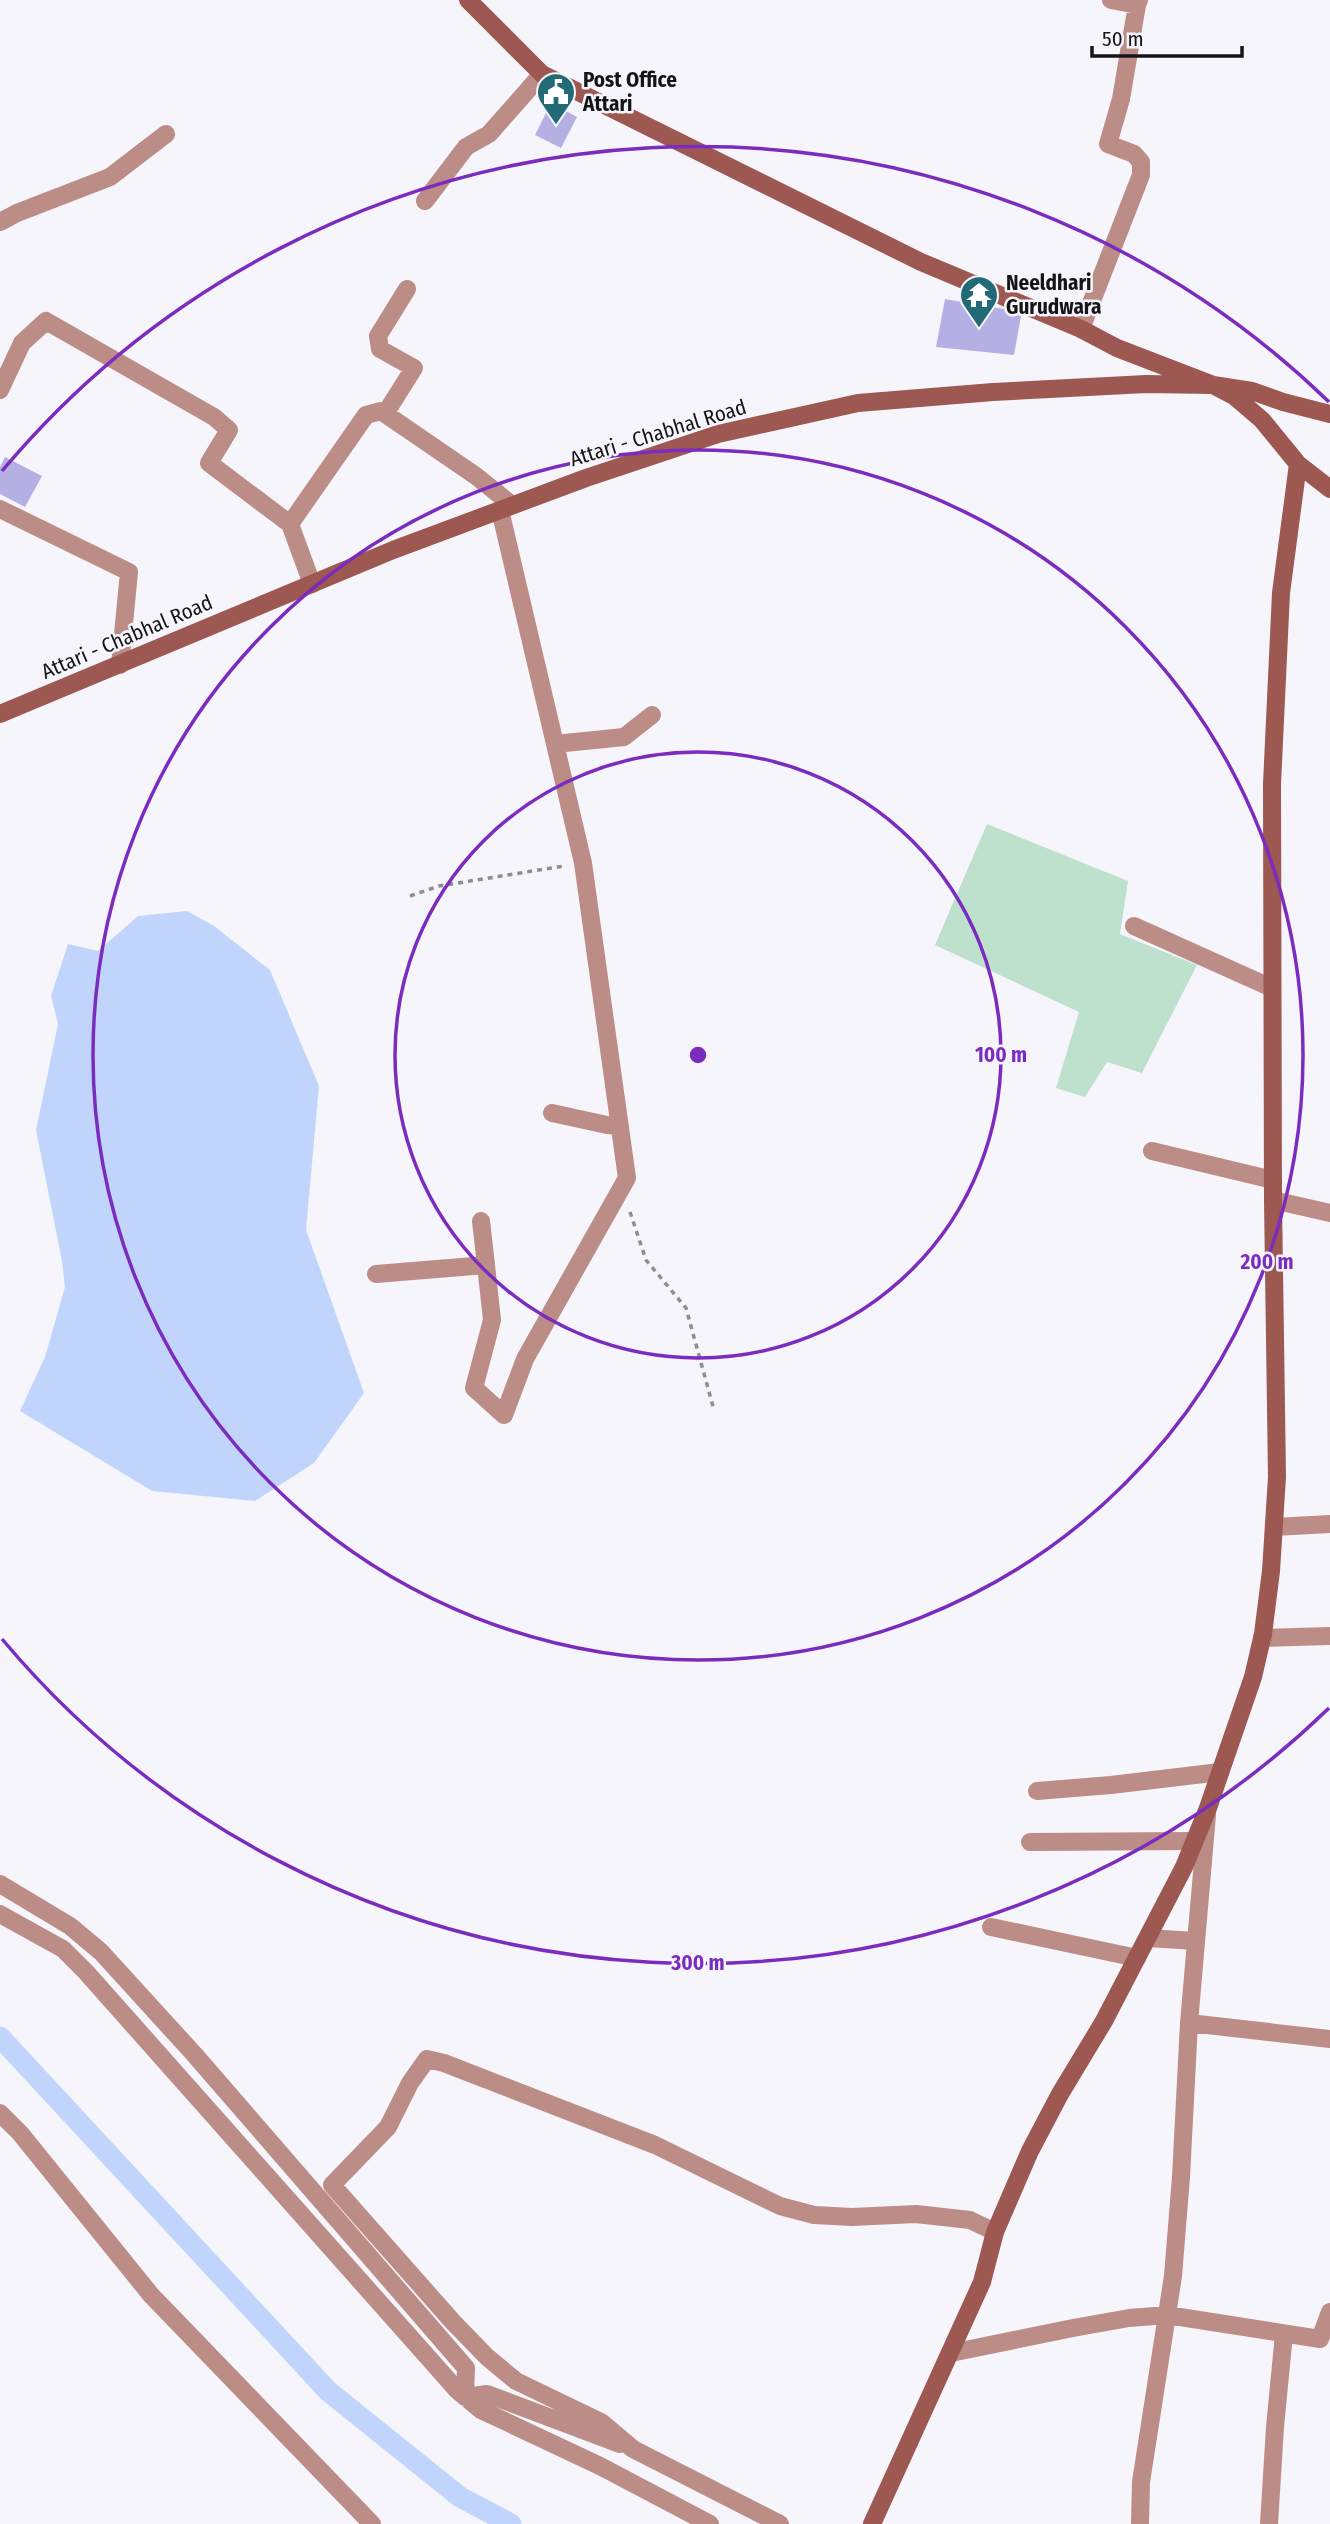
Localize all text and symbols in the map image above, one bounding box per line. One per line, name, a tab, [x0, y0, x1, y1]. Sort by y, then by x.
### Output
scale bar	[1092, 14, 1242, 58]
text: 50 m	[1102, 26, 1144, 52]
place label: Post Office Attari	[582, 67, 677, 117]
public building icon: Post Office Attari	[535, 71, 577, 126]
place label: Neeldhari Gurudwara	[1006, 270, 1101, 320]
temple icon: Neeldhari Gurudwara	[958, 274, 1000, 329]
street label: Attari - Chabhal Road	[567, 394, 749, 472]
street label: Attari - Chabhal Road	[38, 589, 216, 685]
text: 100 m	[975, 1042, 1027, 1068]
centre of rings	[686, 1043, 710, 1067]
text: 200 m	[1239, 1249, 1294, 1275]
text: 300 m	[670, 1950, 725, 1976]

